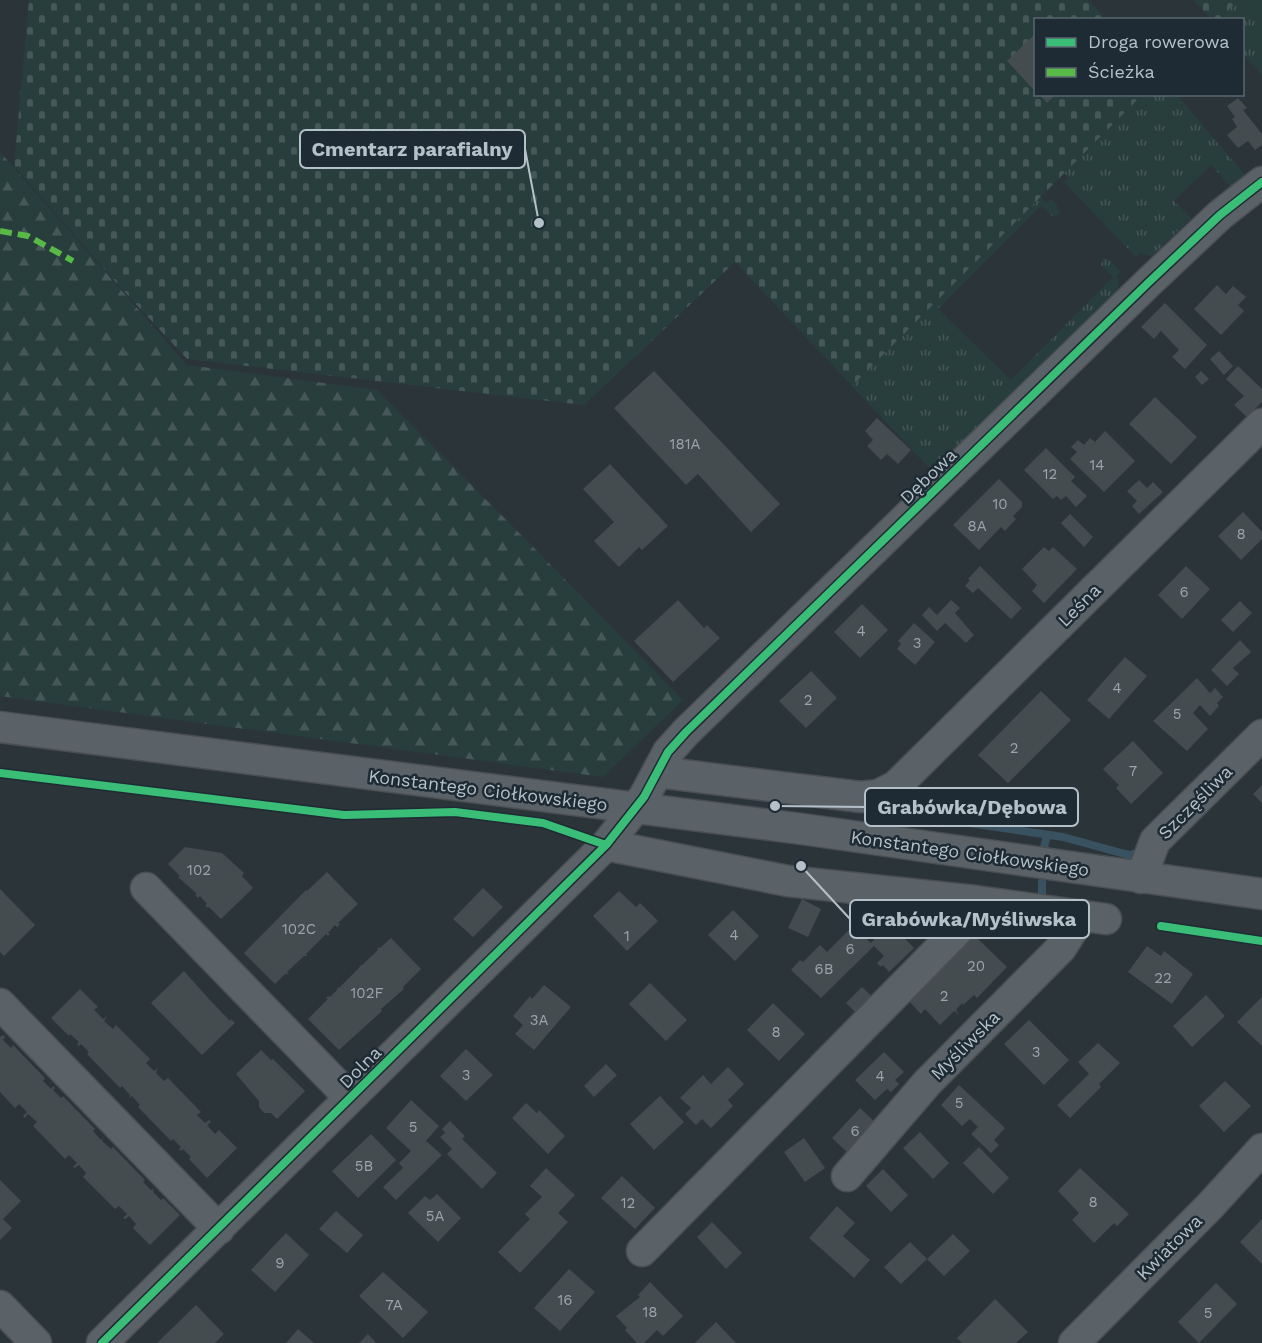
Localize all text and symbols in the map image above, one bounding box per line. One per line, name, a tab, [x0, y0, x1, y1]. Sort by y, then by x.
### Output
legend	[1034, 18, 1244, 96]
text: Droga rowerowa	[1088, 31, 1230, 52]
text: Ścieżka	[1088, 61, 1155, 82]
callout: Cmentarz parafialny	[300, 130, 525, 168]
text: Cmentarz parafialny	[311, 137, 513, 161]
house number: 181A	[670, 435, 701, 453]
street label: Dębowa	[895, 444, 961, 508]
house number: 14	[1089, 456, 1105, 474]
house number: 12	[1043, 465, 1057, 483]
house number: 10	[992, 495, 1008, 513]
house number: 8A	[967, 517, 987, 535]
house number: 8	[1236, 525, 1246, 543]
street label: Leśna	[1053, 579, 1105, 631]
house number: 6	[1179, 583, 1189, 601]
house number: 4	[856, 622, 866, 640]
house number: 3	[913, 634, 921, 652]
house number: 4	[1112, 679, 1122, 697]
house number: 2	[804, 691, 812, 709]
house number: 5	[1173, 705, 1181, 723]
house number: 2	[1010, 739, 1018, 757]
street label: Szczęśliwa	[1154, 761, 1236, 843]
house number: 7	[1129, 762, 1137, 780]
street label: Konstantego Ciołkowskiego	[367, 765, 609, 815]
callout: Grabówka/Dębowa	[865, 788, 1078, 826]
text: Grabówka/Dębowa	[877, 795, 1067, 819]
street label: Konstantego Ciołkowskiego	[849, 826, 1091, 880]
house number: 102	[187, 861, 211, 879]
callout: Grabówka/Myśliwska	[850, 900, 1089, 938]
text: Grabówka/Myśliwska	[862, 907, 1077, 931]
house number: 102C	[282, 920, 316, 938]
house number: 4	[729, 926, 739, 944]
house number: 1	[624, 927, 630, 945]
house number: 6	[845, 940, 855, 958]
house number: 20	[967, 957, 985, 975]
house number: 6B	[815, 960, 833, 978]
house number: 22	[1154, 969, 1172, 987]
house number: 102F	[350, 984, 384, 1002]
house number: 2	[940, 987, 948, 1005]
street label: Myśliwska	[926, 1006, 1004, 1084]
house number: 3A	[530, 1011, 548, 1029]
house number: 8	[771, 1023, 781, 1041]
street label: Dolna	[335, 1042, 385, 1092]
house number: 3	[1032, 1043, 1040, 1061]
house number: 3	[462, 1066, 470, 1084]
house number: 4	[875, 1067, 885, 1085]
house number: 5	[955, 1094, 963, 1112]
house number: 5	[409, 1118, 417, 1136]
house number: 6	[850, 1122, 860, 1140]
house number: 5B	[355, 1157, 373, 1175]
house number: 8	[1088, 1193, 1098, 1211]
house number: 12	[621, 1194, 635, 1212]
house number: 5A	[426, 1207, 444, 1225]
street label: Kwiatowa	[1132, 1210, 1206, 1284]
house number: 9	[275, 1254, 285, 1272]
house number: 16	[558, 1291, 572, 1309]
house number: 7A	[385, 1296, 403, 1314]
house number: 18	[642, 1303, 658, 1321]
house number: 5	[1204, 1304, 1212, 1322]

